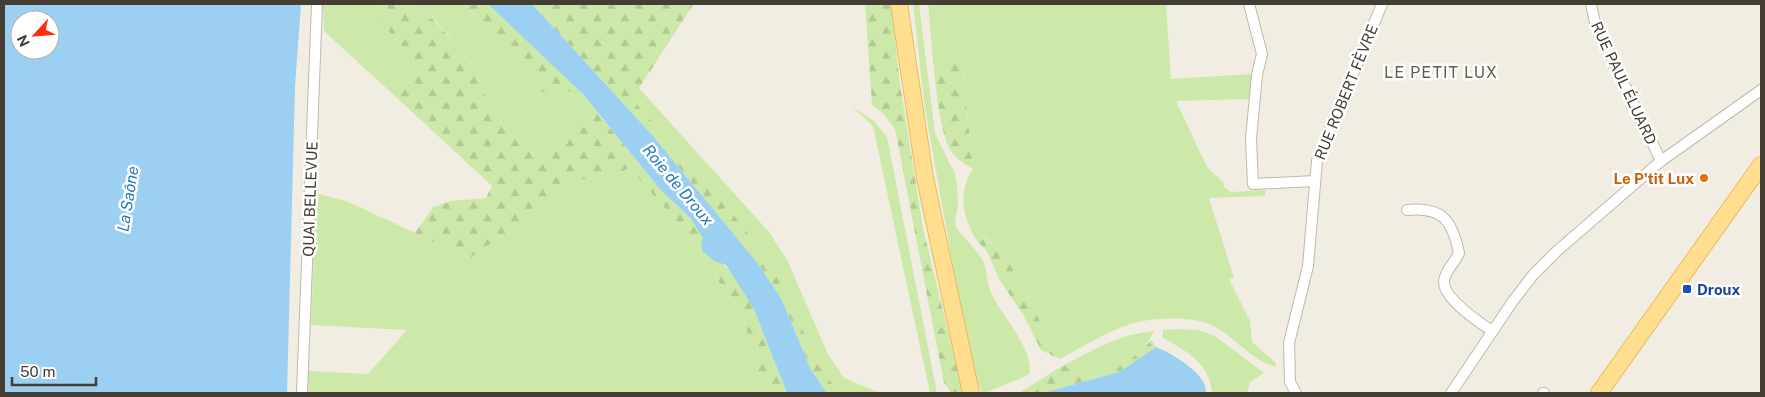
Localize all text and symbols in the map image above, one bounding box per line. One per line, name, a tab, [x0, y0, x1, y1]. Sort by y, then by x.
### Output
north arrow	[10, 10, 60, 60]
street label: RUE PAUL ÉLUARD	[1588, 19, 1660, 147]
street label: RUE ROBERT FÈVRE	[1311, 22, 1381, 162]
text: N	[14, 32, 33, 49]
district label: LE PETIT LUX	[1384, 63, 1498, 82]
street label: QUAI BELLEVUE	[299, 141, 321, 257]
water label: Roie de Droux	[639, 141, 718, 230]
water label: La Saône	[113, 164, 143, 233]
place label: Le P'tit Lux	[1613, 170, 1694, 187]
marker: Le P'tit Lux	[1698, 172, 1710, 184]
place label: Droux	[1697, 281, 1740, 298]
marker: Droux	[1681, 283, 1693, 295]
scale bar	[12, 354, 96, 386]
text: 50 m	[20, 363, 55, 380]

